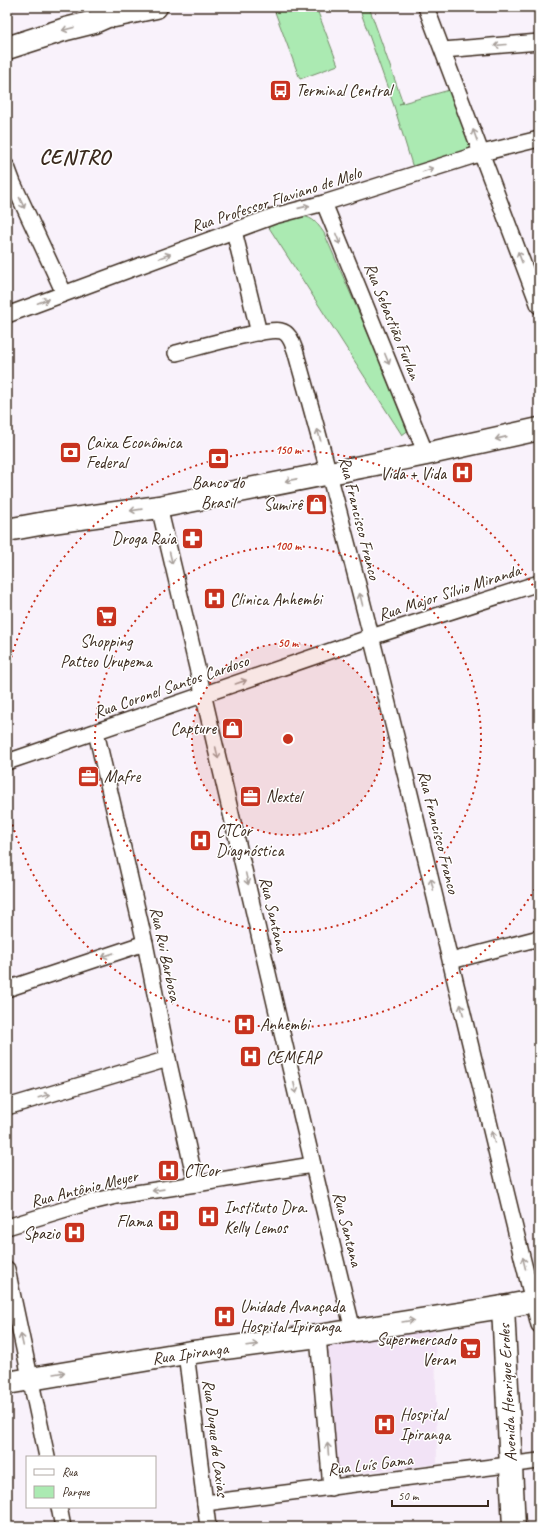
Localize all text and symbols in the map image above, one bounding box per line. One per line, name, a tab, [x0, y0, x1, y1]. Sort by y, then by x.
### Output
one-way arrow	[61, 26, 74, 33]
one-way arrow	[494, 42, 507, 49]
bus stop icon: Terminal Central	[267, 77, 293, 103]
place label: Terminal Central	[296, 80, 395, 101]
one-way arrow	[470, 129, 478, 141]
district label: CENTRO	[39, 144, 113, 170]
street label: Rua Professor Flaviano de Melo	[188, 162, 365, 237]
one-way arrow	[422, 166, 435, 173]
one-way arrow	[19, 196, 26, 208]
one-way arrow	[297, 203, 310, 211]
one-way arrow	[335, 232, 343, 244]
one-way arrow	[516, 251, 524, 263]
one-way arrow	[159, 252, 171, 260]
street label: Rua Sebastião Furlan	[360, 260, 426, 384]
one-way arrow	[37, 297, 49, 305]
one-way arrow	[384, 353, 392, 365]
one-way arrow	[315, 429, 322, 442]
place label: Caixa Econômica Federal	[86, 432, 183, 473]
one-way arrow	[495, 434, 508, 442]
bank icon: Caixa Econômica Federal	[57, 439, 83, 465]
text: 150 m	[275, 442, 302, 458]
bank icon: Banco do Brasil	[205, 445, 231, 471]
street label: Rua Francisco Franco	[334, 454, 385, 583]
hospital icon: Vida + Vida	[449, 460, 475, 486]
place label: Vida + Vida	[380, 463, 447, 484]
place label: Banco do Brasil	[192, 472, 245, 513]
one-way arrow	[285, 477, 298, 485]
shop icon: Sumirê	[304, 491, 330, 517]
place label: Sumirê	[263, 494, 304, 515]
one-way arrow	[130, 506, 143, 514]
pharmacy icon: Droga Raia	[179, 525, 205, 551]
place label: Droga Raia	[111, 528, 177, 549]
text: 100 m	[275, 538, 302, 554]
one-way arrow	[168, 551, 175, 564]
street label: Rua Major Sílvio Miranda	[375, 559, 524, 625]
hospital icon: Clinica Anhembi	[202, 586, 228, 612]
place label: Clinica Anhembi	[230, 589, 324, 610]
one-way arrow	[357, 593, 364, 606]
supermarket icon: Shopping Patteo Urupema	[93, 604, 119, 630]
place label: Shopping Patteo Urupema	[60, 631, 154, 672]
text: 50 m	[278, 635, 299, 651]
street label: Rua Coronel Santos Cardoso	[91, 650, 252, 723]
one-way arrow	[234, 678, 246, 686]
shop icon: Capture	[219, 715, 245, 741]
place label: Capture	[171, 718, 217, 739]
centre of rings	[281, 732, 295, 746]
one-way arrow	[214, 746, 222, 759]
office icon: Mafre	[76, 763, 102, 789]
place label: Mafre	[104, 766, 142, 787]
street label: Rua Francisco Franco	[413, 768, 464, 897]
office icon: Nextel	[237, 783, 263, 809]
place label: Nextel	[266, 786, 305, 807]
place label: CTCor Diagnóstica	[216, 820, 285, 861]
hospital icon: CTCor Diagnóstica	[188, 827, 214, 853]
one-way arrow	[243, 873, 251, 886]
street label: Rua Santana	[255, 875, 293, 955]
one-way arrow	[428, 878, 435, 891]
street label: Rua Rui Barbosa	[145, 905, 186, 1005]
one-way arrow	[102, 952, 115, 959]
one-way arrow	[458, 1004, 466, 1017]
hospital icon: Anhembi	[231, 1011, 257, 1037]
place label: Anhembi	[260, 1014, 311, 1035]
hospital icon: CEMEAP	[237, 1044, 263, 1070]
place label: CEMEAP	[266, 1047, 323, 1068]
one-way arrow	[291, 1081, 299, 1094]
one-way arrow	[38, 1092, 51, 1099]
one-way arrow	[489, 1130, 496, 1143]
hospital icon: CTCor	[155, 1157, 181, 1183]
place label: CTCor	[184, 1160, 221, 1181]
street label: Rua Antônio Meyer	[28, 1165, 142, 1212]
one-way arrow	[151, 1186, 164, 1194]
street label: Rua Santana	[328, 1190, 367, 1270]
place label: Instituto Dra. Kelly Lemos	[224, 1197, 308, 1238]
hospital icon: Instituto Dra. Kelly Lemos	[195, 1204, 221, 1230]
hospital icon: Flama	[155, 1208, 181, 1234]
place label: Flama	[116, 1211, 153, 1232]
hospital icon: Spazio	[62, 1220, 88, 1246]
place label: Spazio	[23, 1223, 61, 1244]
one-way arrow	[519, 1257, 527, 1270]
place label: Unidade Avançada Hospital Ipiranga	[240, 1296, 346, 1337]
hospital icon: Unidade Avançada Hospital Ipiranga	[212, 1303, 238, 1329]
one-way arrow	[401, 1317, 414, 1325]
street label: Avenida Henrique Eroles	[493, 1321, 522, 1462]
place label: Supermercado Veran	[376, 1329, 458, 1370]
one-way arrow	[17, 1334, 25, 1347]
supermarket icon: Supermercado Veran	[458, 1336, 484, 1362]
street label: Rua Ipiranga	[151, 1338, 231, 1369]
one-way arrow	[245, 1341, 258, 1349]
one-way arrow	[52, 1369, 65, 1377]
street label: Rua Duque de Caxias	[198, 1378, 233, 1500]
place label: Hospital Ipiranga	[400, 1404, 452, 1445]
hospital icon: Hospital Ipiranga	[371, 1411, 397, 1437]
one-way arrow	[324, 1443, 332, 1456]
street label: Rua Luís Gama	[326, 1449, 415, 1480]
legend	[26, 1456, 156, 1508]
text: Rua	[62, 1464, 79, 1480]
scale bar	[392, 1482, 488, 1508]
text: Parque	[62, 1484, 91, 1500]
text: 50 m	[398, 1488, 420, 1504]

